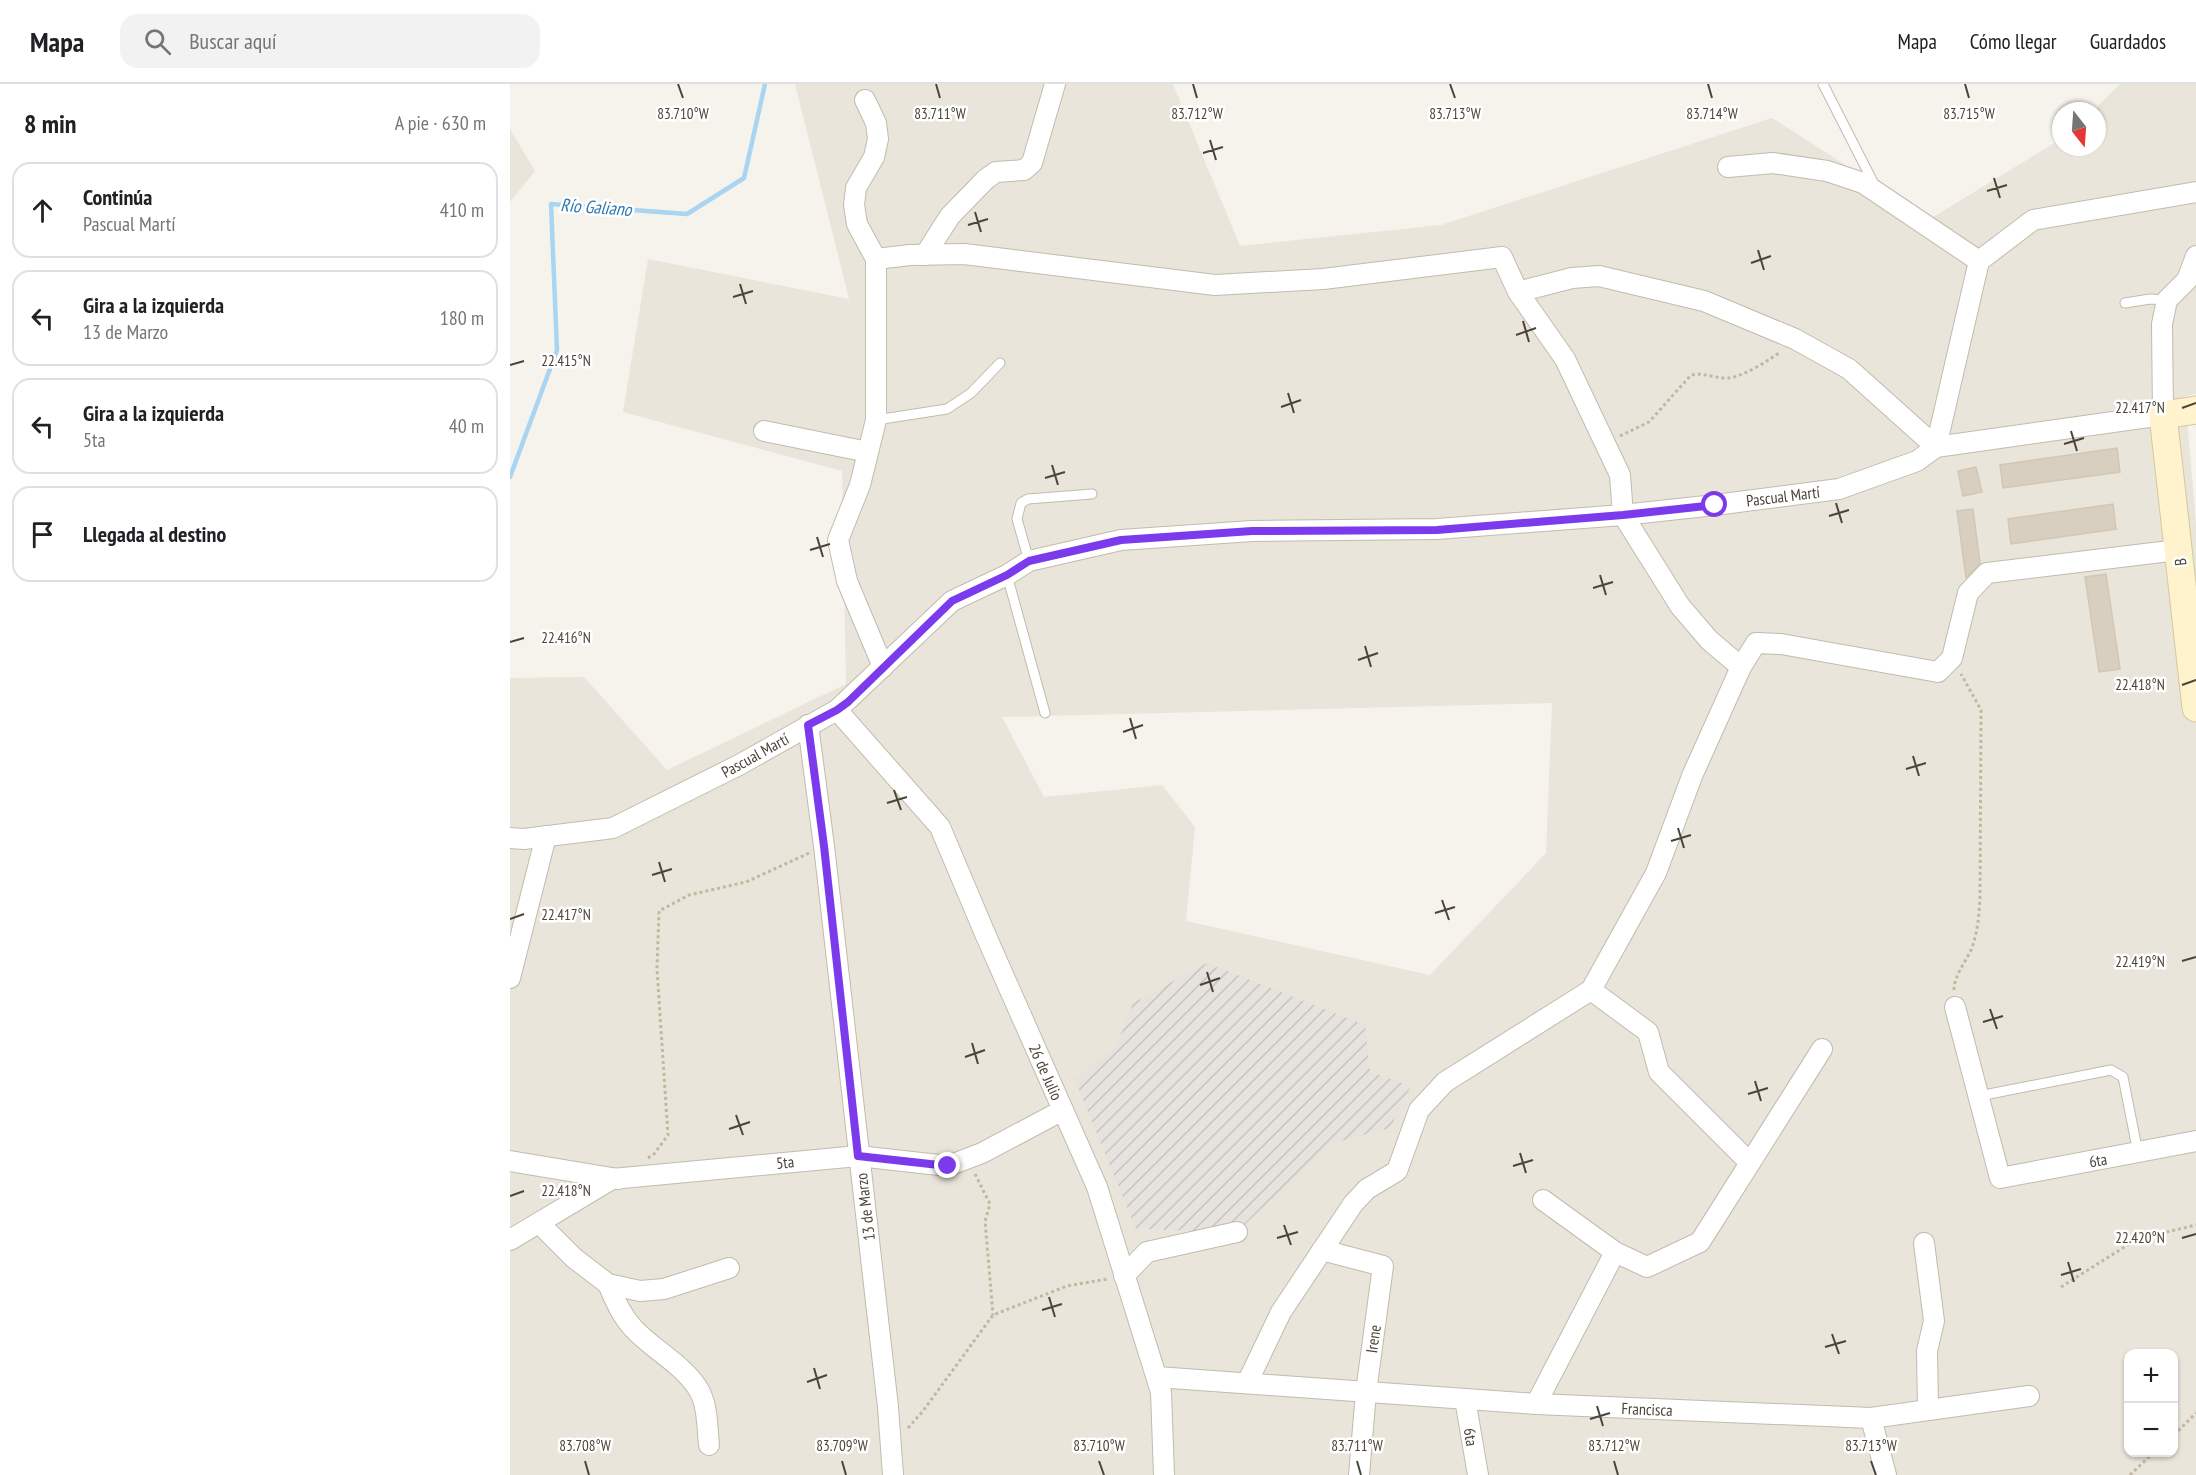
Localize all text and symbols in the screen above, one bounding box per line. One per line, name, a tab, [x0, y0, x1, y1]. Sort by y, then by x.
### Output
search box	[120, 14, 540, 68]
text: Mapa	[30, 23, 84, 60]
icon: search	[141, 25, 174, 58]
text: Buscar aquí	[189, 27, 277, 55]
text: Mapa	[1898, 28, 1937, 55]
text: Cómo llegar	[1970, 28, 2057, 55]
text: Guardados	[2090, 28, 2166, 55]
north arrow	[2052, 102, 2106, 156]
text: 83.710°W	[657, 104, 709, 123]
text: 83.711°W	[914, 104, 966, 123]
text: 83.712°W	[1171, 104, 1223, 123]
text: 83.713°W	[1429, 104, 1481, 123]
text: 83.714°W	[1686, 104, 1738, 123]
text: 83.715°W	[1943, 104, 1995, 123]
text: 8 min	[24, 107, 77, 140]
text: A pie · 630 m	[395, 110, 486, 136]
text: Continúa	[83, 183, 152, 211]
water label: Río Galiano	[560, 193, 634, 221]
icon: ahead	[26, 194, 59, 227]
text: 410 m	[440, 197, 484, 223]
text: Pascual Martí	[83, 211, 175, 237]
text: Gira a la izquierda	[83, 291, 224, 319]
icon: left	[26, 302, 59, 335]
text: 180 m	[440, 305, 484, 331]
text: 13 de Marzo	[83, 319, 168, 345]
text: 22.415°N	[541, 351, 591, 370]
text: 22.417°N	[2115, 398, 2165, 417]
text: Gira a la izquierda	[83, 399, 224, 427]
icon: left	[26, 410, 59, 443]
text: 40 m	[449, 413, 484, 439]
text: 5ta	[83, 427, 106, 453]
street label: Pascual Martí	[1745, 482, 1821, 510]
route start	[1701, 491, 1727, 517]
icon: arrive	[26, 518, 59, 551]
text: Llegada al destino	[83, 520, 226, 548]
street label: B	[2170, 557, 2190, 567]
text: 22.416°N	[541, 628, 591, 647]
text: 22.418°N	[2115, 675, 2165, 694]
street label: Pascual Martí	[718, 728, 793, 782]
text: 22.417°N	[541, 905, 591, 924]
text: 22.419°N	[2115, 952, 2165, 971]
street label: 26 de Julio	[1025, 1041, 1067, 1103]
street label: 6ta	[2087, 1149, 2109, 1171]
street label: 5ta	[775, 1151, 795, 1173]
route end	[934, 1152, 960, 1178]
street label: 13 de Marzo	[851, 1172, 879, 1242]
text: 22.418°N	[541, 1181, 591, 1200]
text: 22.420°N	[2115, 1228, 2165, 1247]
street label: Irene	[1361, 1324, 1385, 1354]
map controls	[2124, 1349, 2178, 1457]
button: +	[2124, 1349, 2178, 1403]
street label: Francisca	[1621, 1398, 1673, 1420]
button: −	[2124, 1403, 2178, 1457]
street label: 6ta	[1460, 1427, 1482, 1447]
text: 83.708°W	[559, 1436, 611, 1455]
text: 83.709°W	[816, 1436, 868, 1455]
text: 83.710°W	[1073, 1436, 1125, 1455]
text: 83.711°W	[1331, 1436, 1383, 1455]
text: 83.712°W	[1588, 1436, 1640, 1455]
text: 83.713°W	[1845, 1436, 1897, 1455]

